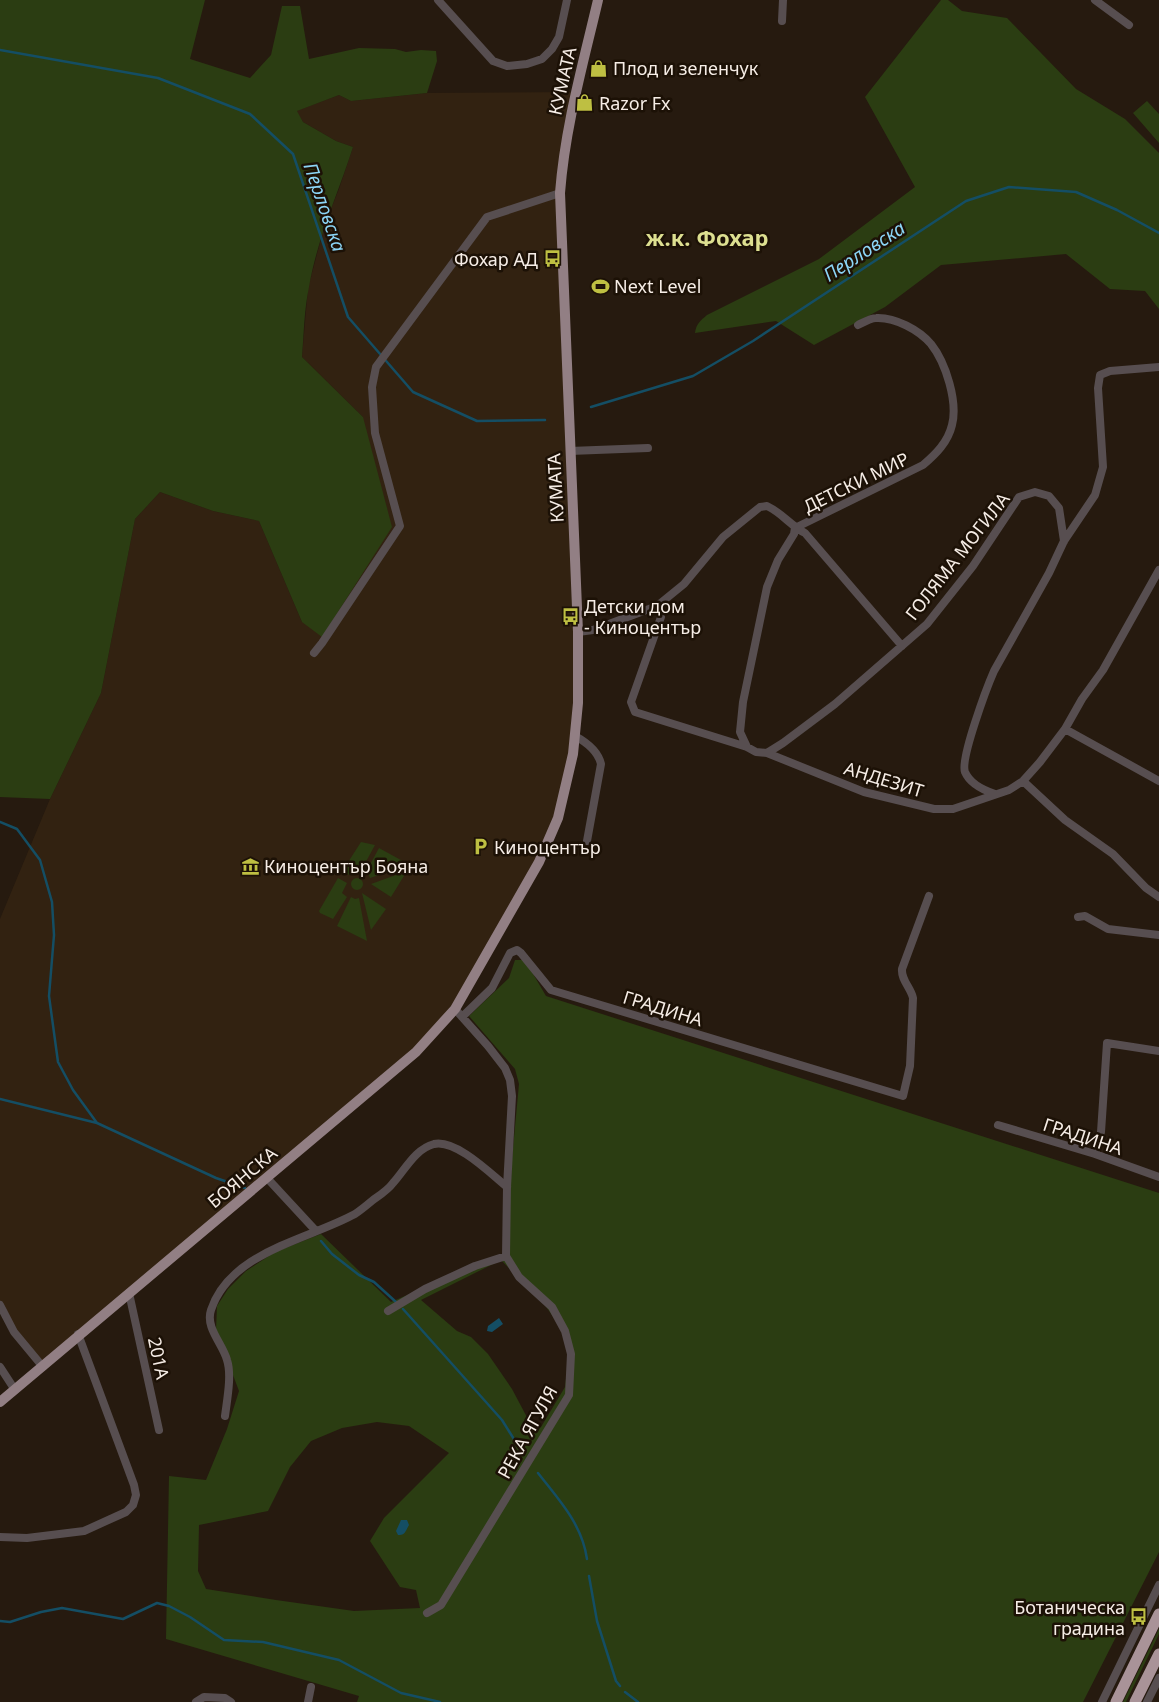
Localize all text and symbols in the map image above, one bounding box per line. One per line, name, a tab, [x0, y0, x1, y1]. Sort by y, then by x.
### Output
street label: КУМАТА	[543, 44, 582, 117]
place label: Плод и зеленчук	[613, 56, 759, 80]
shop icon: Плод и зеленчук	[589, 58, 609, 78]
place label: Razor Fx	[599, 91, 671, 115]
shop icon: Razor Fx	[575, 93, 595, 113]
water label: Перловска	[298, 159, 352, 255]
water label: Перловска	[818, 215, 910, 287]
district label: ж.к. Фохар	[645, 222, 769, 252]
place label: Фохар АД	[454, 247, 538, 271]
bus stop icon: Фохар АД	[542, 249, 562, 269]
place label: Next Level	[614, 274, 701, 298]
sports icon: Next Level	[590, 276, 610, 296]
street label: ДЕТСКИ МИР	[799, 446, 913, 518]
street label: КУМАТА	[541, 452, 569, 523]
street label: ГОЛЯМА МОГИЛА	[900, 487, 1015, 625]
place label: Детски дом - Киноцентър	[584, 594, 701, 639]
bus stop icon: Детски дом - Киноцентър	[560, 606, 580, 626]
street label: АНДЕЗИТ	[841, 756, 927, 802]
place label: Киноцентър	[494, 835, 601, 859]
parking icon: Киноцентър	[470, 837, 490, 857]
place label: Киноцентър Бояна	[264, 854, 428, 878]
museum icon: Киноцентър Бояна	[240, 856, 260, 876]
street label: ГРАДИНА	[620, 985, 706, 1032]
street label: ГРАДИНА	[1040, 1112, 1126, 1160]
street label: БОЯНСКА	[202, 1141, 282, 1213]
street label: 201А	[143, 1335, 175, 1382]
street label: РЕКА ЯГУЛЯ	[492, 1381, 562, 1483]
place label: Ботаническа градина	[1014, 1595, 1125, 1640]
bus stop icon: Ботаническа градина	[1129, 1607, 1149, 1627]

